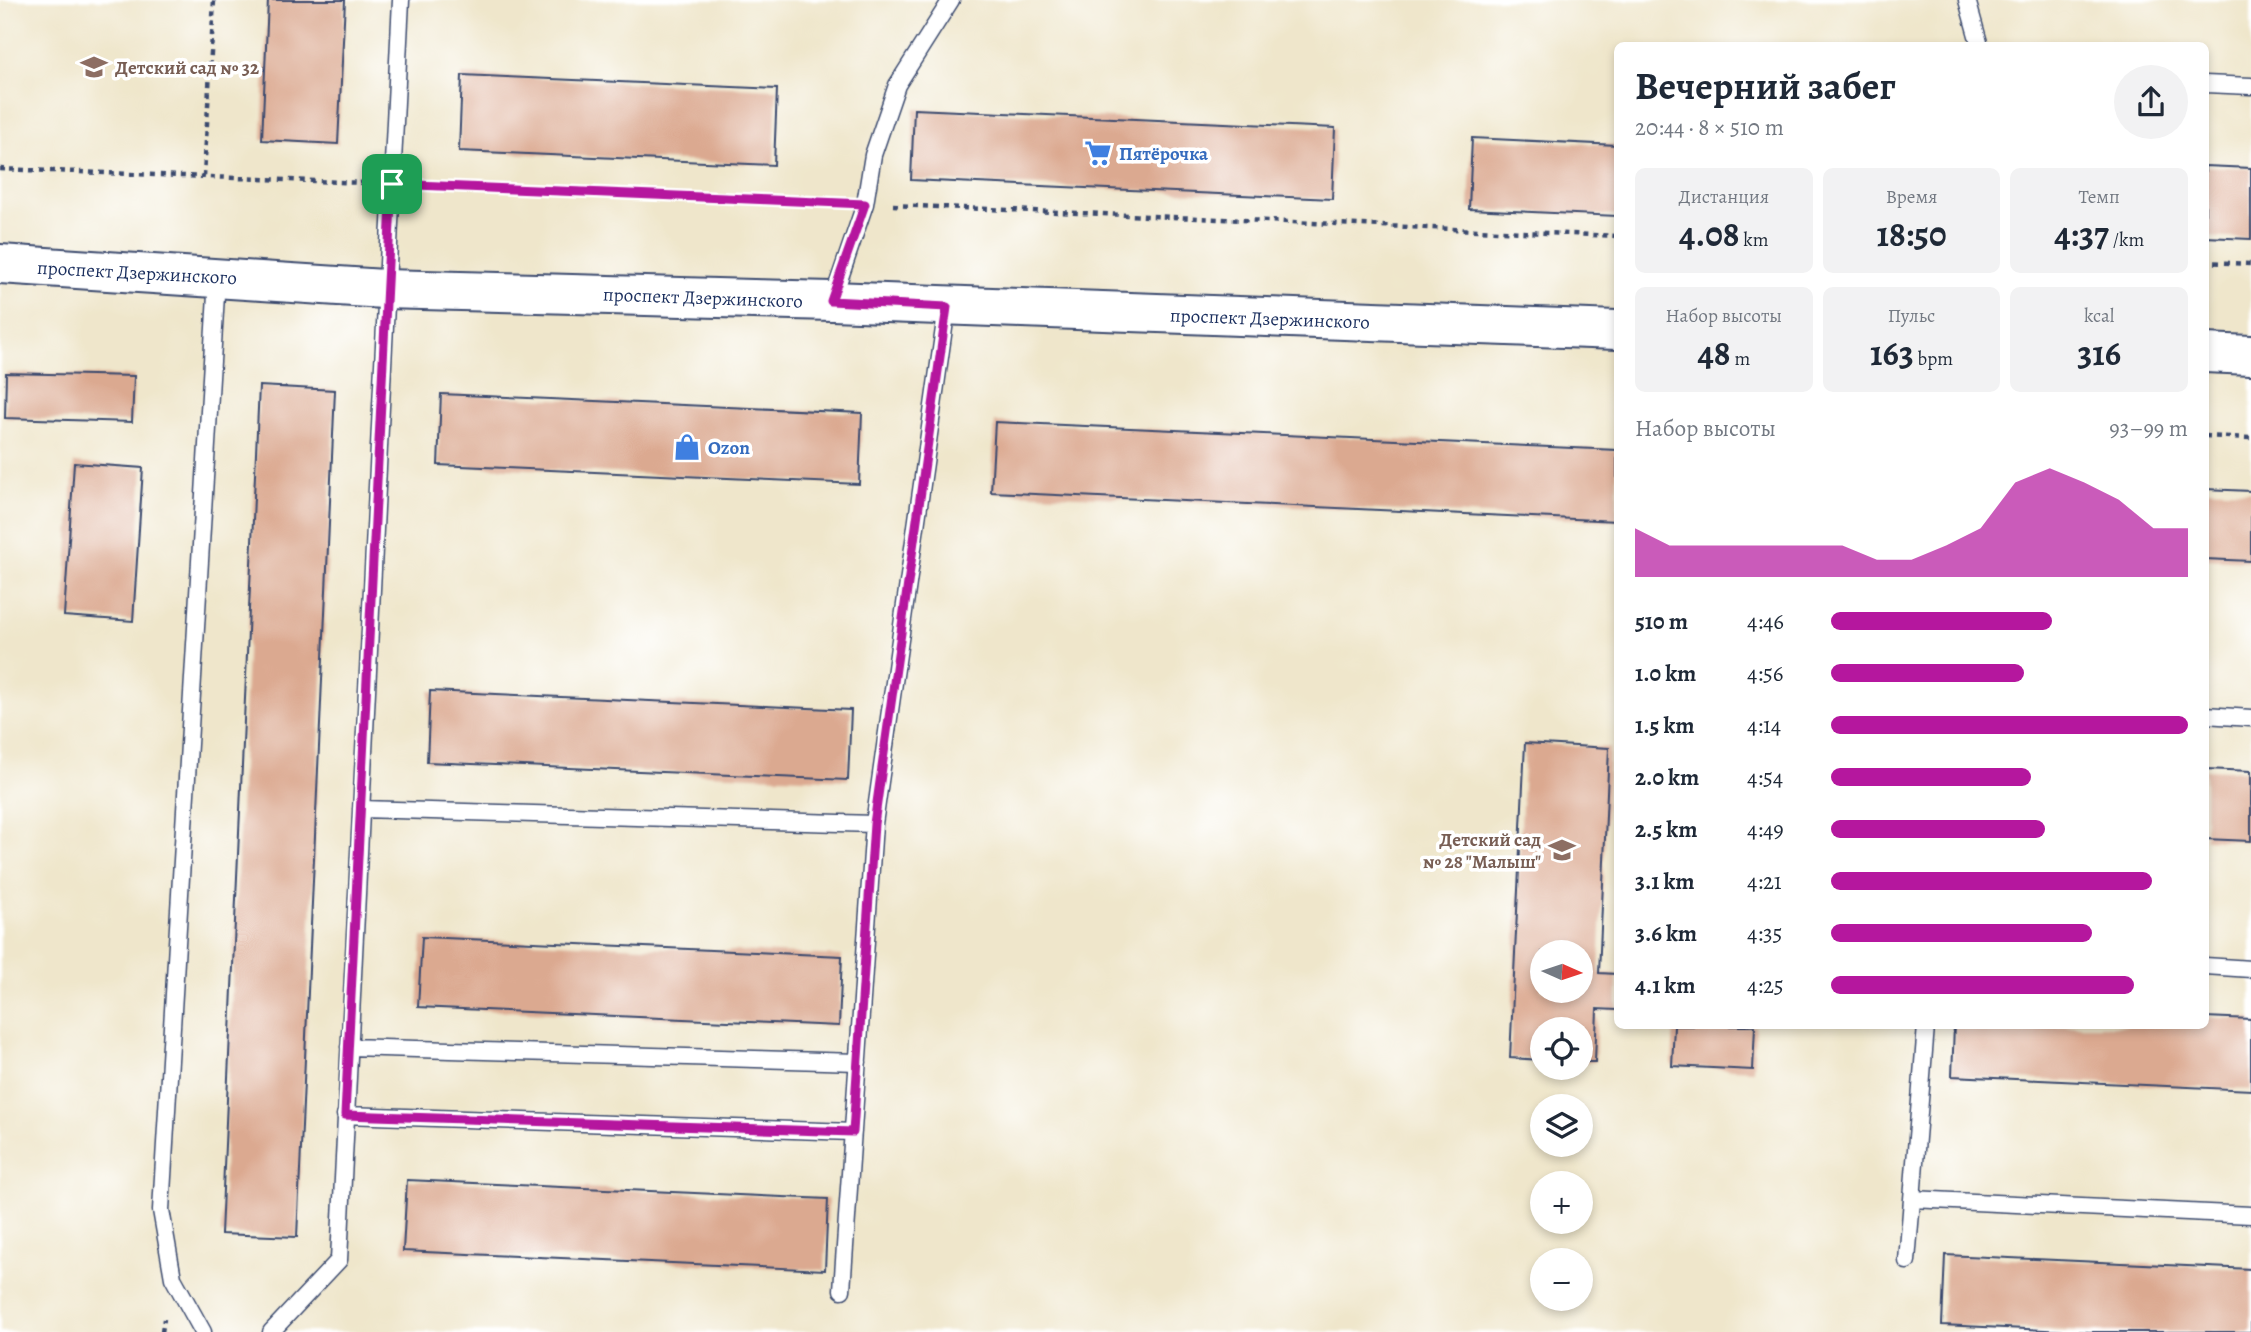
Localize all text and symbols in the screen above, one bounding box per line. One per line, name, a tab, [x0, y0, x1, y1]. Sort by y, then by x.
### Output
school or university icon: Детский сад № 32	[79, 52, 109, 82]
place label: Детский сад № 32	[115, 55, 259, 81]
text: Вечерний забег	[1635, 60, 1896, 112]
button: share	[2114, 65, 2188, 139]
text: 20:44 · 8 × 510 m	[1635, 112, 1784, 143]
supermarket icon: Пятёрочка	[1083, 138, 1113, 168]
place label: Пятёрочка	[1119, 141, 1209, 167]
pin	[362, 154, 422, 214]
icon: arrive	[373, 165, 411, 203]
text: Дистанция	[1679, 184, 1769, 210]
text: Время	[1886, 184, 1937, 210]
text: Темп	[2078, 184, 2120, 210]
text: 4.08	[1679, 210, 1740, 258]
text: 18:50	[1876, 210, 1947, 258]
text: 4:37	[2054, 210, 2109, 258]
text: km	[1740, 227, 1769, 253]
text: /km	[2109, 227, 2144, 253]
street label: проспект Дзержинского	[36, 255, 238, 291]
street label: проспект Дзержинского	[603, 282, 803, 314]
street label: проспект Дзержинского	[1170, 303, 1370, 335]
text: Набор высоты	[1666, 303, 1782, 329]
text: Пульс	[1888, 303, 1935, 329]
text: kcal	[2084, 303, 2114, 329]
text: 48	[1697, 329, 1731, 377]
text: 163	[1870, 329, 1914, 377]
text: 316	[2077, 329, 2121, 377]
text: m	[1731, 346, 1750, 372]
text: bpm	[1914, 346, 1953, 372]
text: Набор высоты	[1635, 413, 1776, 444]
text: 93–99 m	[2109, 413, 2188, 444]
shop icon: Ozon	[672, 432, 702, 462]
place label: Ozon	[708, 435, 750, 461]
text: 510 m	[1635, 606, 1688, 637]
text: 4:46	[1747, 606, 1784, 637]
text: 1.0 km	[1635, 658, 1696, 689]
text: 4:56	[1747, 658, 1783, 689]
text: 1.5 km	[1635, 710, 1695, 741]
text: 4:14	[1747, 710, 1781, 741]
text: 2.0 km	[1635, 762, 1699, 793]
text: 4:54	[1747, 762, 1783, 793]
text: 2.5 km	[1635, 814, 1697, 845]
text: 4:49	[1747, 814, 1784, 845]
place label: Детский сад № 28 "Малыш"	[1423, 827, 1541, 875]
school or university icon: Детский сад № 28 "Малыш"	[1547, 835, 1577, 865]
text: 3.1 km	[1635, 866, 1695, 897]
text: 4:21	[1747, 866, 1782, 897]
text: 3.6 km	[1635, 918, 1697, 949]
text: 4:35	[1747, 918, 1782, 949]
north arrow	[1530, 940, 1592, 1003]
map controls	[1530, 940, 1593, 1311]
text: 4.1 km	[1635, 970, 1696, 1001]
text: 4:25	[1747, 970, 1784, 1001]
button: locate	[1530, 1017, 1593, 1080]
button: layers	[1530, 1094, 1593, 1157]
button: +	[1530, 1171, 1593, 1234]
button: −	[1530, 1248, 1593, 1311]

